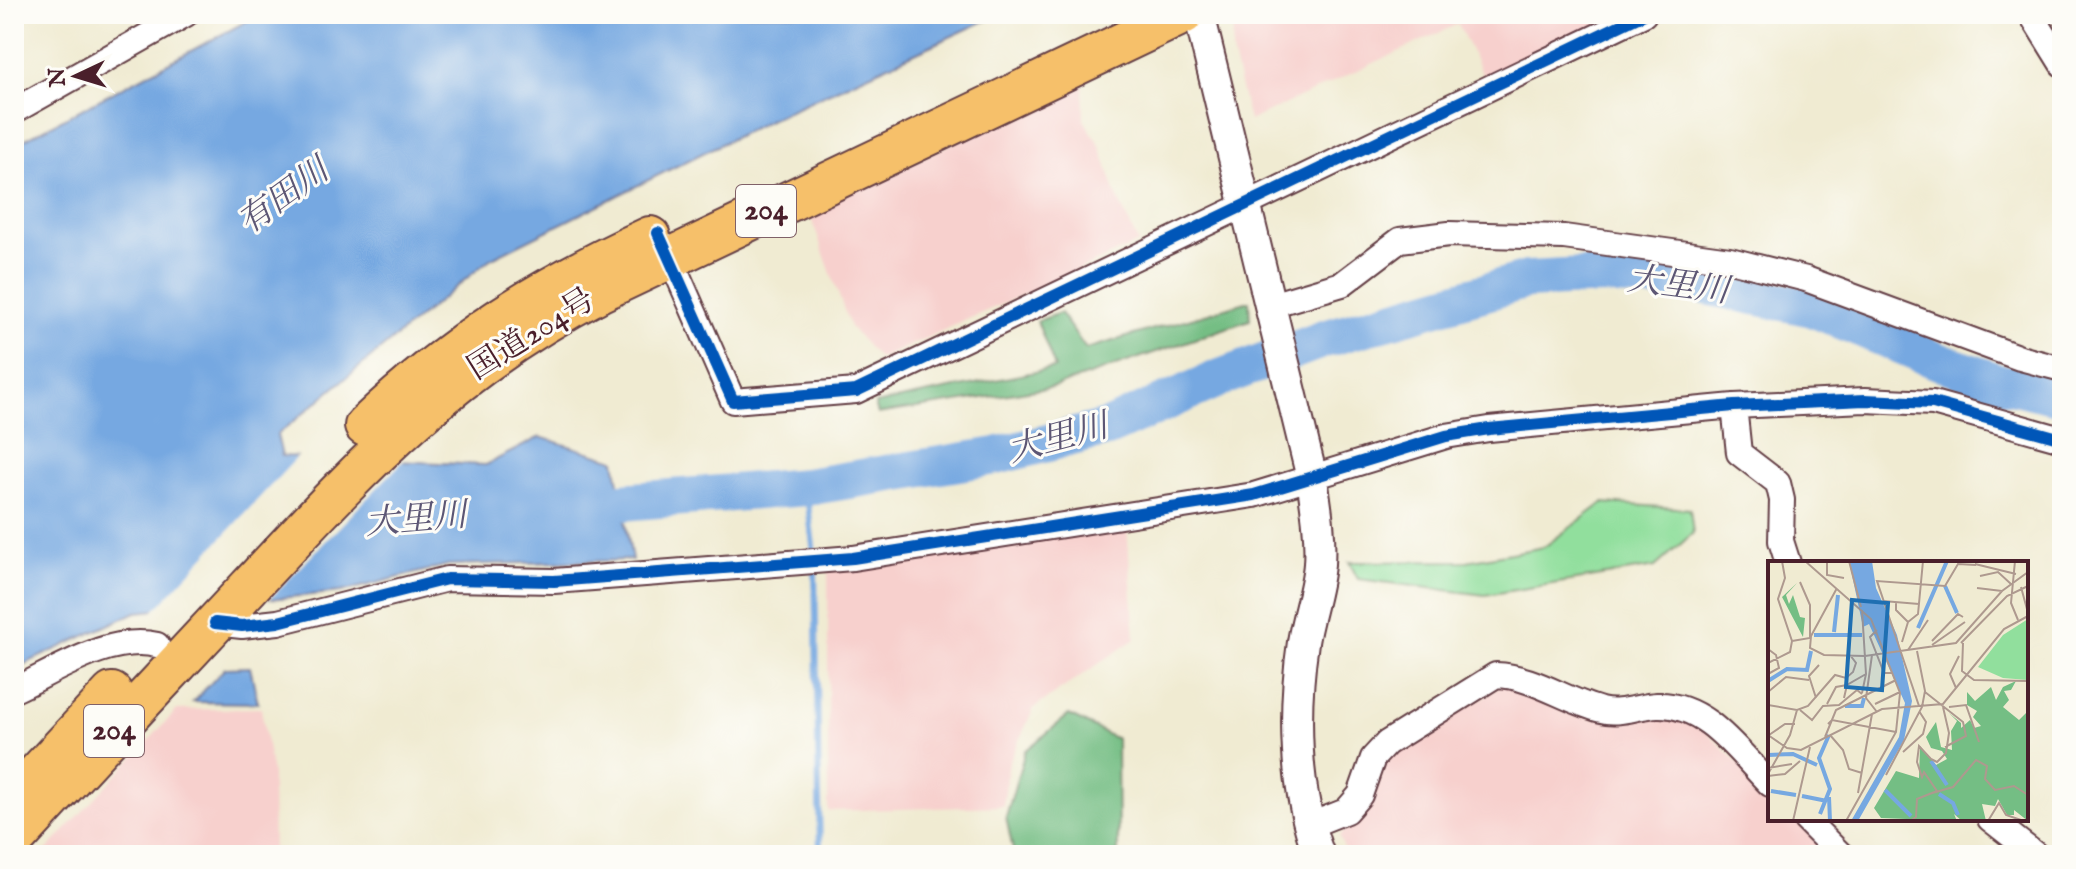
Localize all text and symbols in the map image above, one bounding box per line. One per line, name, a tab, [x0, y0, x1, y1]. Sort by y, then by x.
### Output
north arrow	[36, 36, 116, 116]
text: N	[43, 67, 73, 89]
water label: 有田川	[230, 147, 341, 244]
road number: 204	[736, 185, 796, 237]
water label: 大里川	[1625, 258, 1735, 314]
street label: 国道204号	[461, 280, 603, 390]
water label: 大里川	[1003, 404, 1117, 473]
water label: 大里川	[363, 494, 473, 546]
inset map	[1768, 561, 2028, 821]
road number: 204	[84, 705, 144, 757]

